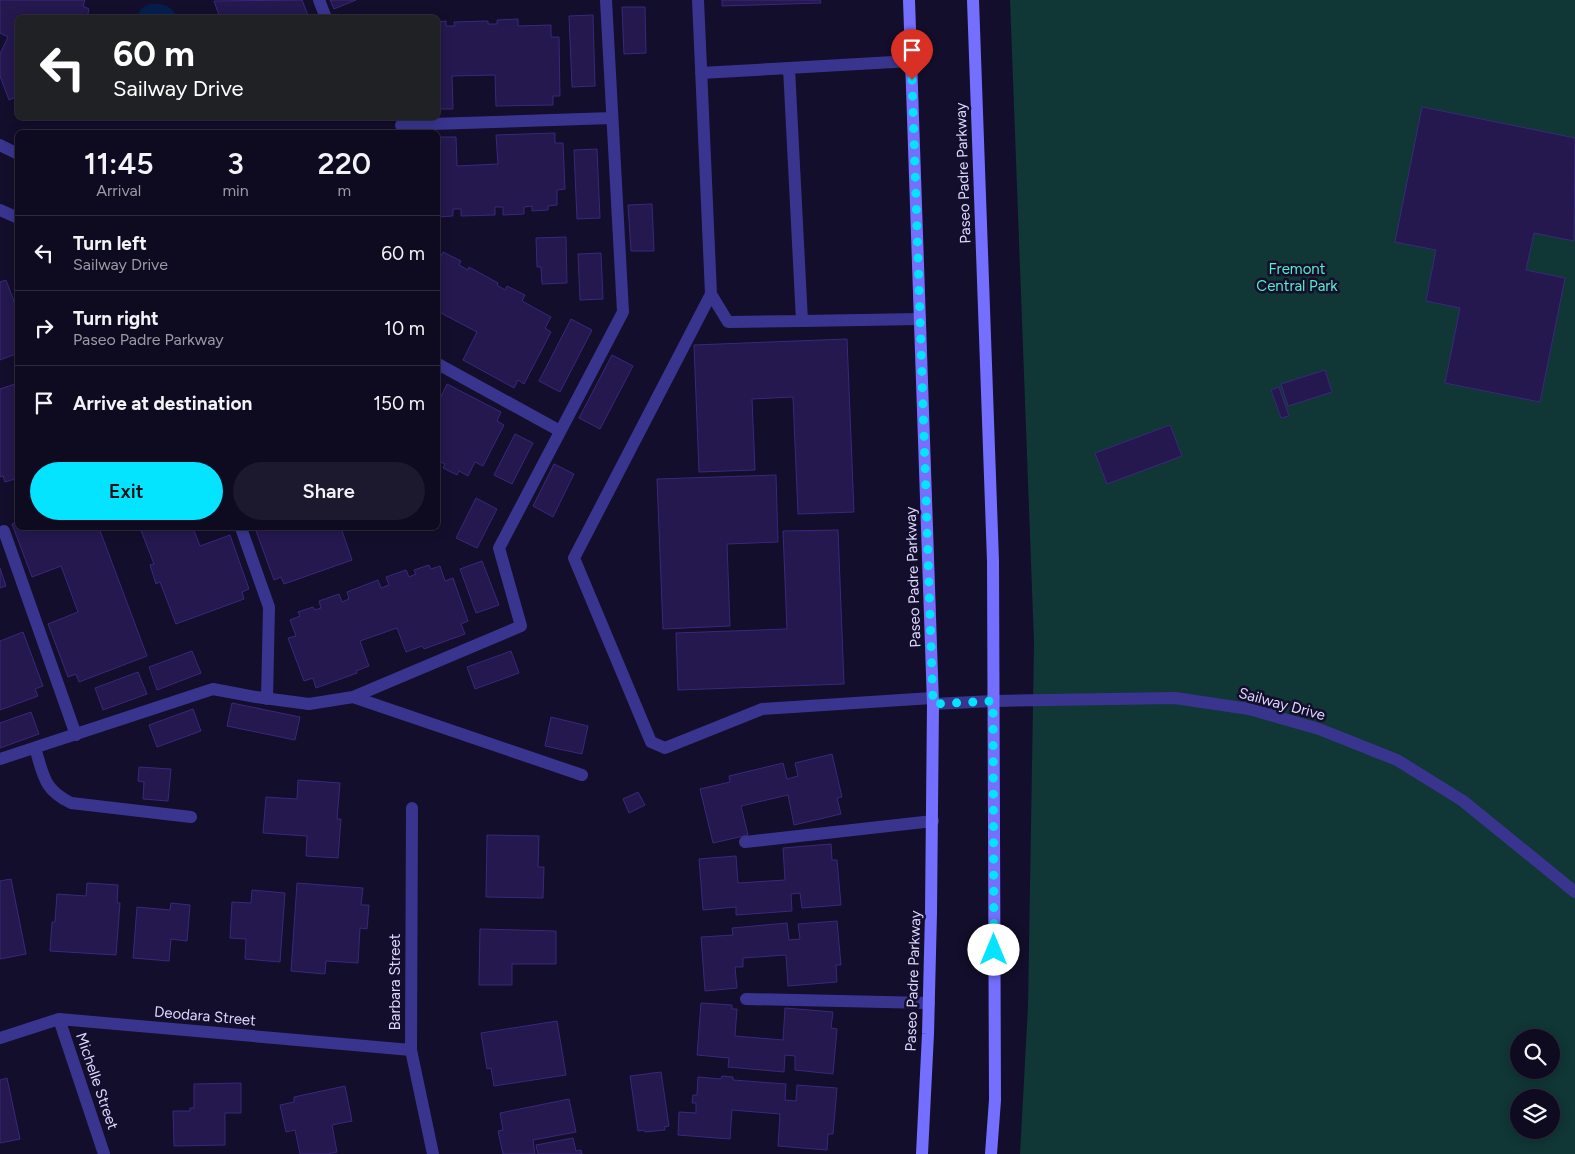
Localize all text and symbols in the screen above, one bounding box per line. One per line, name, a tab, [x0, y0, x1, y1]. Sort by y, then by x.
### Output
pin	[891, 29, 933, 80]
text: 60 m	[113, 33, 195, 75]
icon: left	[30, 35, 95, 100]
icon: arrive	[898, 36, 926, 64]
text: Sailway Drive	[113, 75, 244, 102]
street label: Paseo Padre Parkway	[952, 102, 974, 244]
text: 11:45	[84, 145, 154, 182]
text: 3	[227, 145, 244, 182]
text: 220	[318, 145, 371, 182]
text: Arrival	[96, 181, 141, 200]
text: min	[222, 181, 249, 200]
text: m	[338, 181, 351, 200]
text: Turn left	[73, 232, 147, 255]
icon: left	[30, 239, 58, 267]
text: 60 m	[381, 242, 425, 265]
text: Sailway Drive	[73, 255, 168, 274]
park label: Fremont Central Park	[1256, 260, 1338, 295]
text: Turn right	[73, 307, 159, 330]
icon: right	[30, 314, 58, 342]
text: 10 m	[384, 317, 425, 340]
text: Paseo Padre Parkway	[73, 330, 224, 349]
icon: arrive	[30, 389, 58, 417]
text: Arrive at destination	[73, 392, 252, 415]
text: 150 m	[373, 392, 425, 415]
button: Exit	[30, 462, 223, 520]
button: Share	[233, 462, 425, 520]
street label: Paseo Padre Parkway	[902, 506, 924, 648]
street label: Sailway Drive	[1237, 684, 1327, 724]
street label: Paseo Padre Parkway	[902, 910, 924, 1052]
position arrow	[967, 923, 1019, 975]
street label: Barbara Street	[386, 933, 404, 1030]
street label: Deodara Street	[153, 1003, 257, 1029]
map controls	[1510, 1029, 1560, 1139]
button: search	[1510, 1029, 1560, 1079]
street label: Michelle Street	[72, 1030, 122, 1132]
button: layers	[1510, 1089, 1560, 1139]

